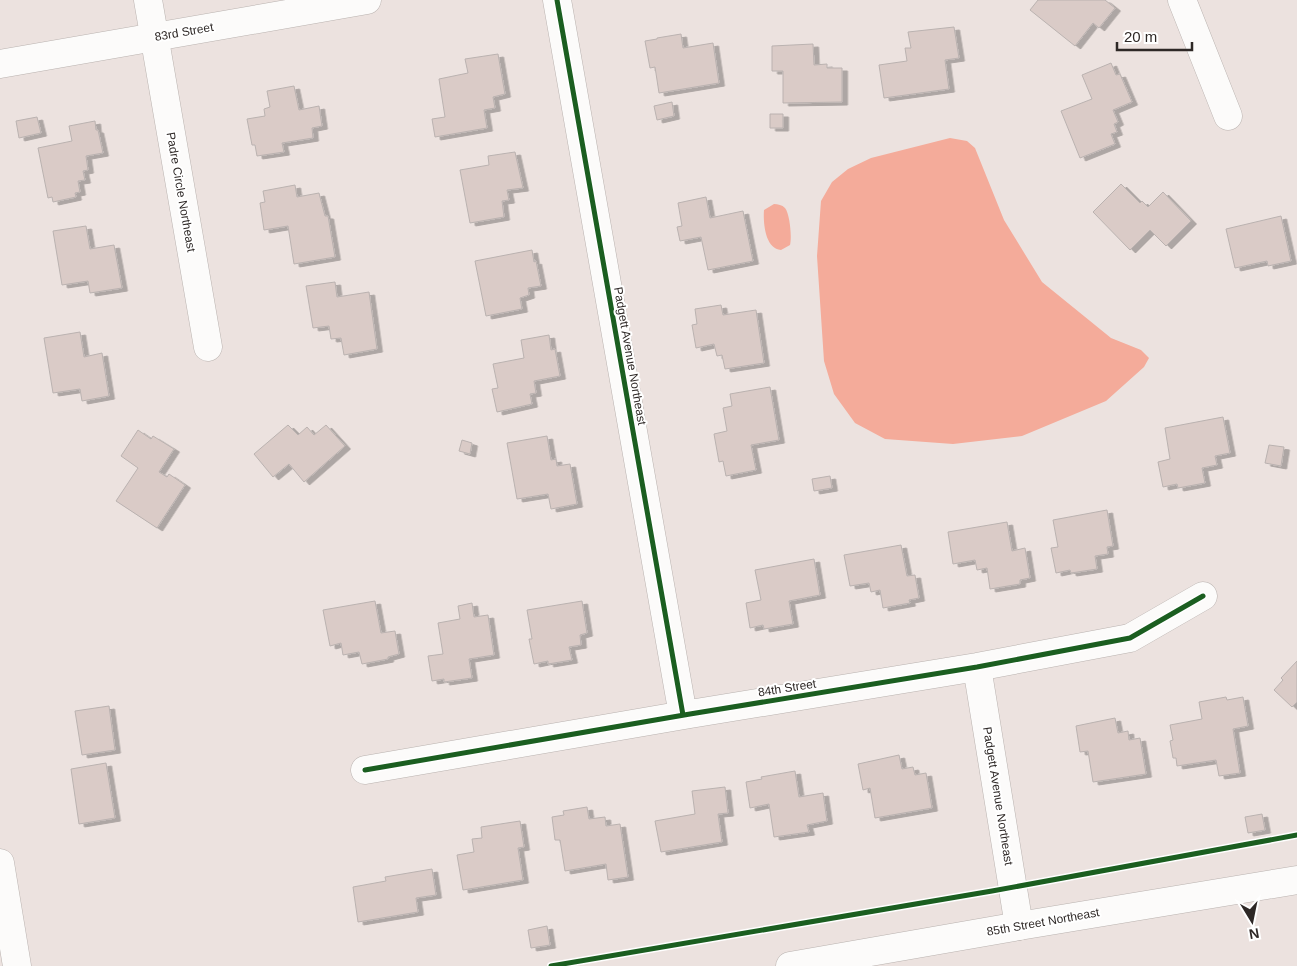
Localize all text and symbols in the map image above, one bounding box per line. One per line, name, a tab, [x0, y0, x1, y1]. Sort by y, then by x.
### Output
street label: 83rd Street	[154, 20, 215, 44]
scale bar	[1117, 20, 1192, 52]
text: 20 m	[1124, 28, 1157, 45]
street label: Padre Circle Northeast	[164, 131, 199, 254]
street label: Padgett Avenue Northeast	[611, 286, 649, 427]
street label: 84th Street	[757, 676, 818, 700]
street label: Padgett Avenue Northeast	[980, 726, 1016, 867]
north arrow	[1227, 896, 1277, 946]
street label: 85th Street Northeast	[986, 905, 1101, 939]
text: N	[1248, 925, 1261, 943]

